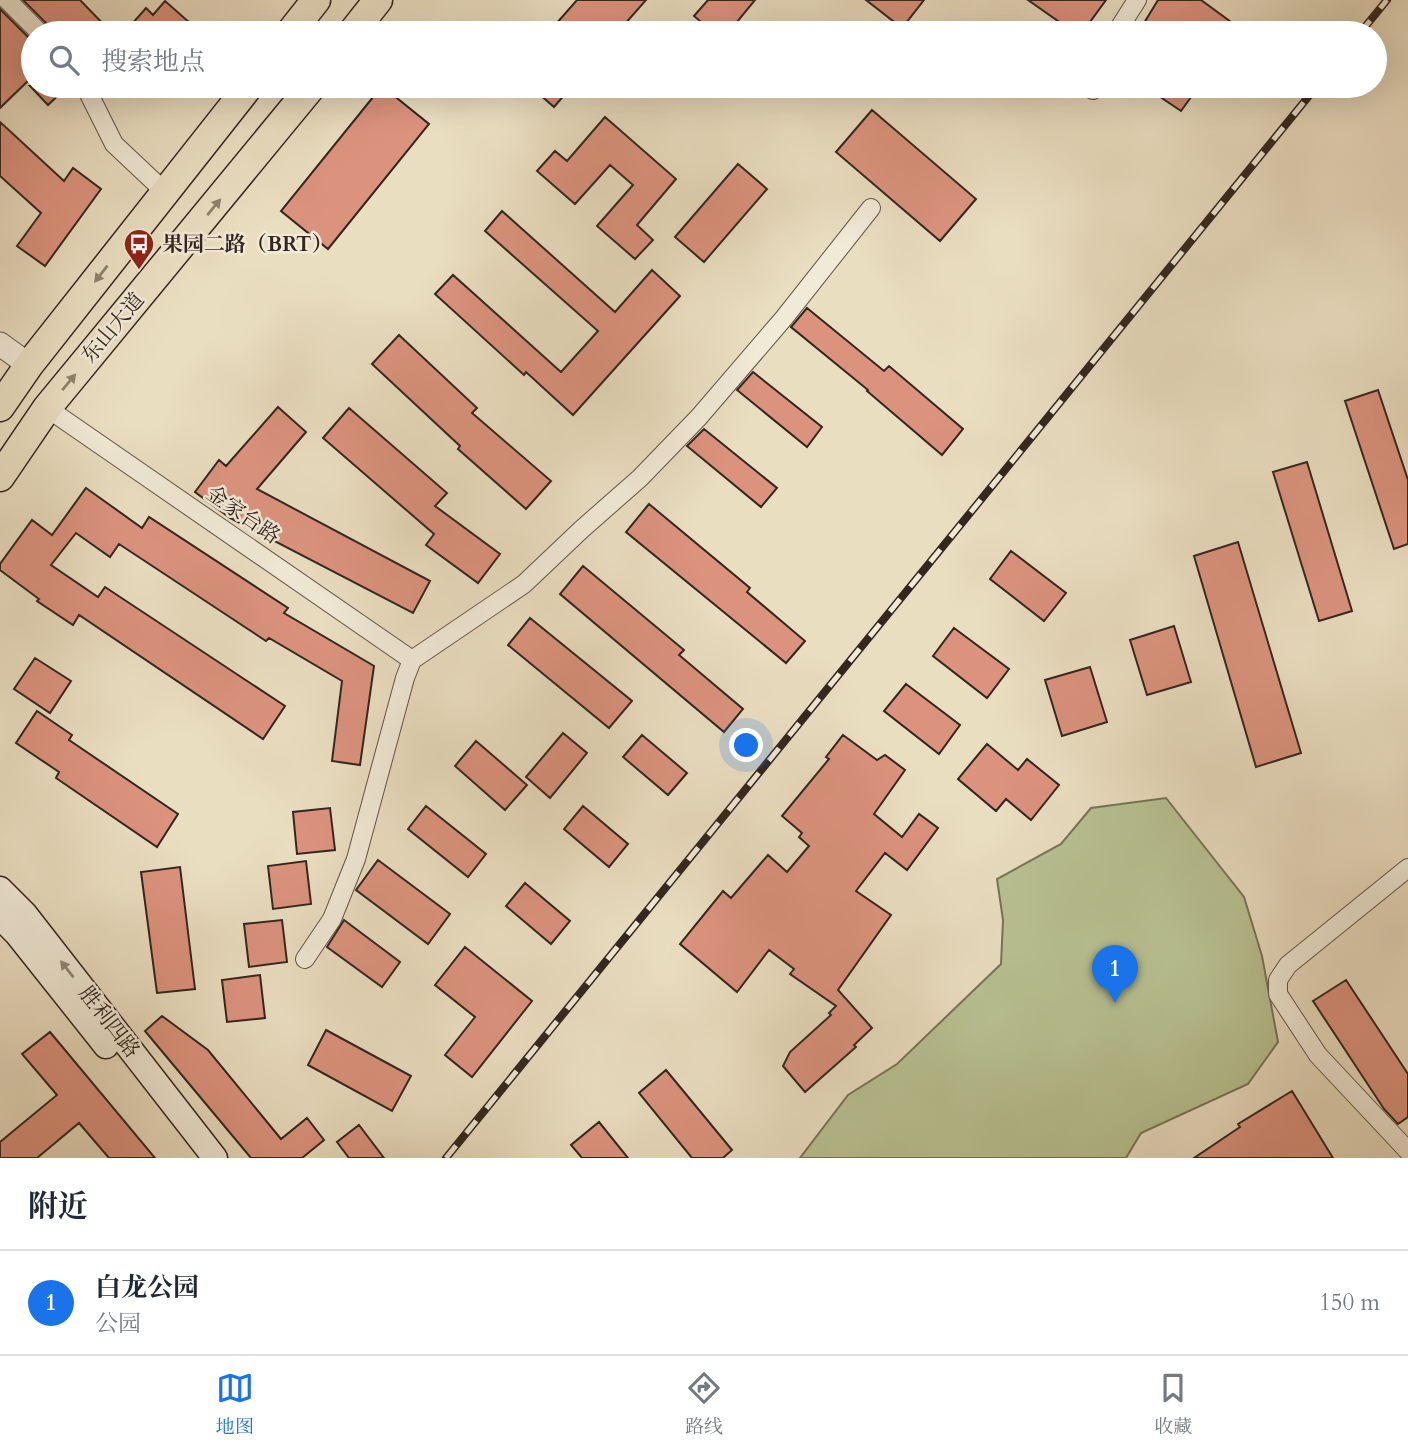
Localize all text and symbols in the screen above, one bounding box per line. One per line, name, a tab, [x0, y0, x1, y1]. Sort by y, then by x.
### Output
search box	[21, 21, 1387, 98]
icon: search	[45, 41, 83, 79]
text: 搜索地点	[101, 44, 205, 79]
one-way arrow	[206, 198, 221, 215]
bus stop icon: 果园二路（BRT）	[122, 227, 156, 271]
place label: 果园二路（BRT）	[162, 230, 332, 259]
one-way arrow	[93, 265, 108, 283]
street label: 东山大道	[75, 287, 151, 369]
one-way arrow	[61, 373, 76, 390]
street label: 金家台路	[200, 479, 286, 551]
your location	[729, 728, 763, 762]
pin: 1	[1092, 945, 1138, 1003]
one-way arrow	[61, 960, 75, 978]
street label: 胜利四路	[72, 980, 146, 1064]
text: 附近	[28, 1186, 88, 1227]
text: 白龙公园	[95, 1270, 199, 1305]
text: 1	[45, 1287, 57, 1318]
text: 150 m	[1319, 1287, 1380, 1318]
text: 公园	[95, 1308, 141, 1339]
tab: 地图	[216, 1369, 254, 1440]
tab: 路线	[685, 1369, 723, 1440]
tab: 收藏	[1154, 1369, 1192, 1440]

